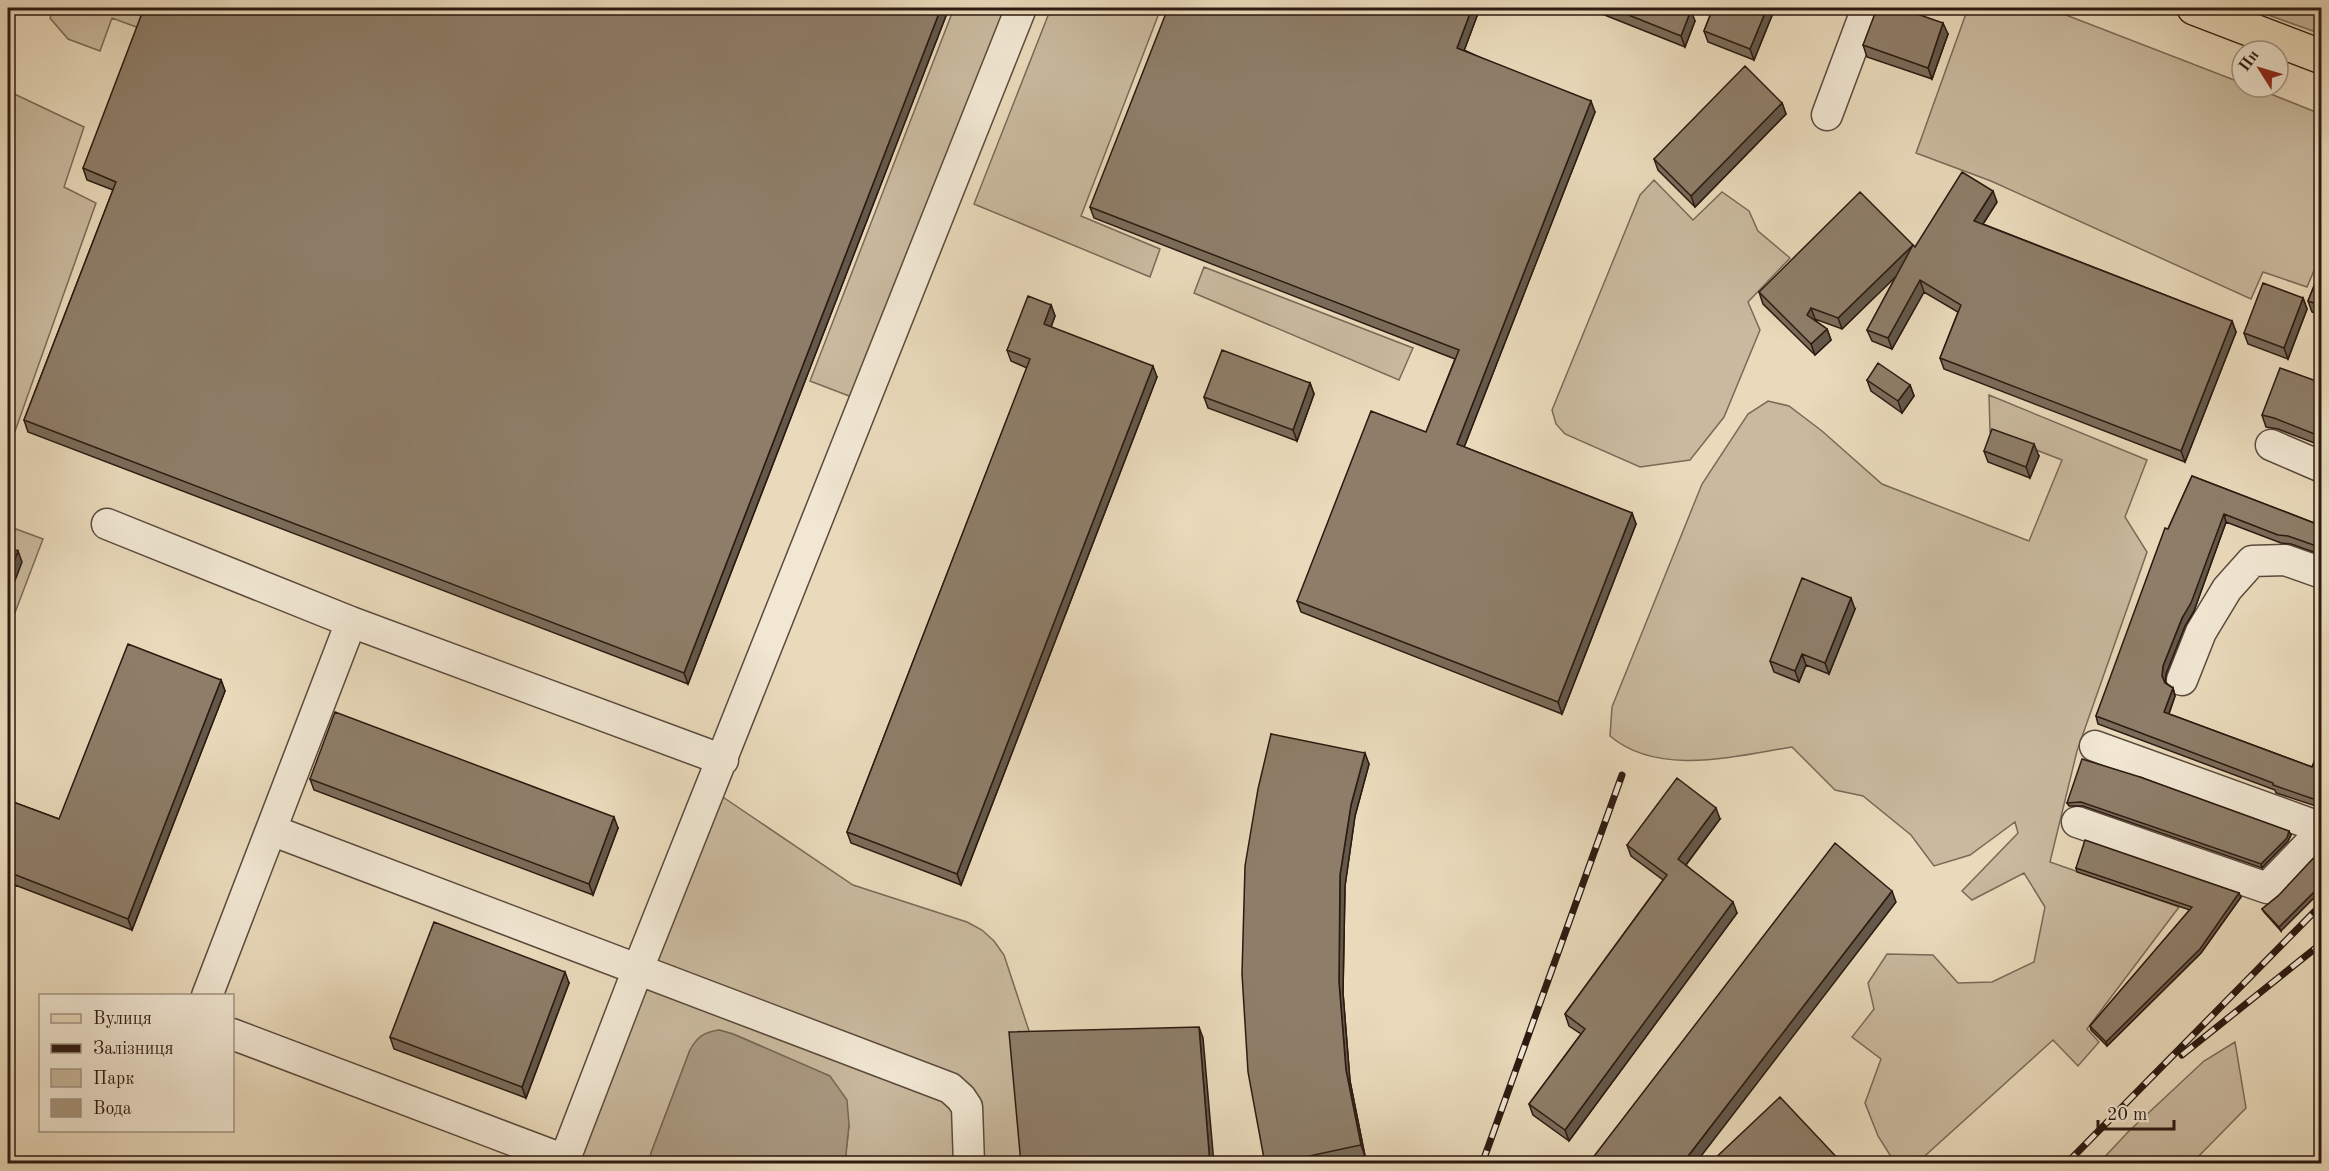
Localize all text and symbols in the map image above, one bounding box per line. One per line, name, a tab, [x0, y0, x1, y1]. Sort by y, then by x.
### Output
north arrow	[2230, 39, 2290, 99]
text: Пн	[2237, 48, 2263, 75]
legend	[39, 994, 234, 1132]
text: Вулиця	[93, 1010, 152, 1028]
text: Залізниця	[93, 1040, 174, 1058]
text: Парк	[93, 1070, 134, 1088]
scale bar	[2098, 1093, 2174, 1131]
text: Вода	[93, 1100, 132, 1118]
text: 20 m	[2107, 1106, 2147, 1124]

